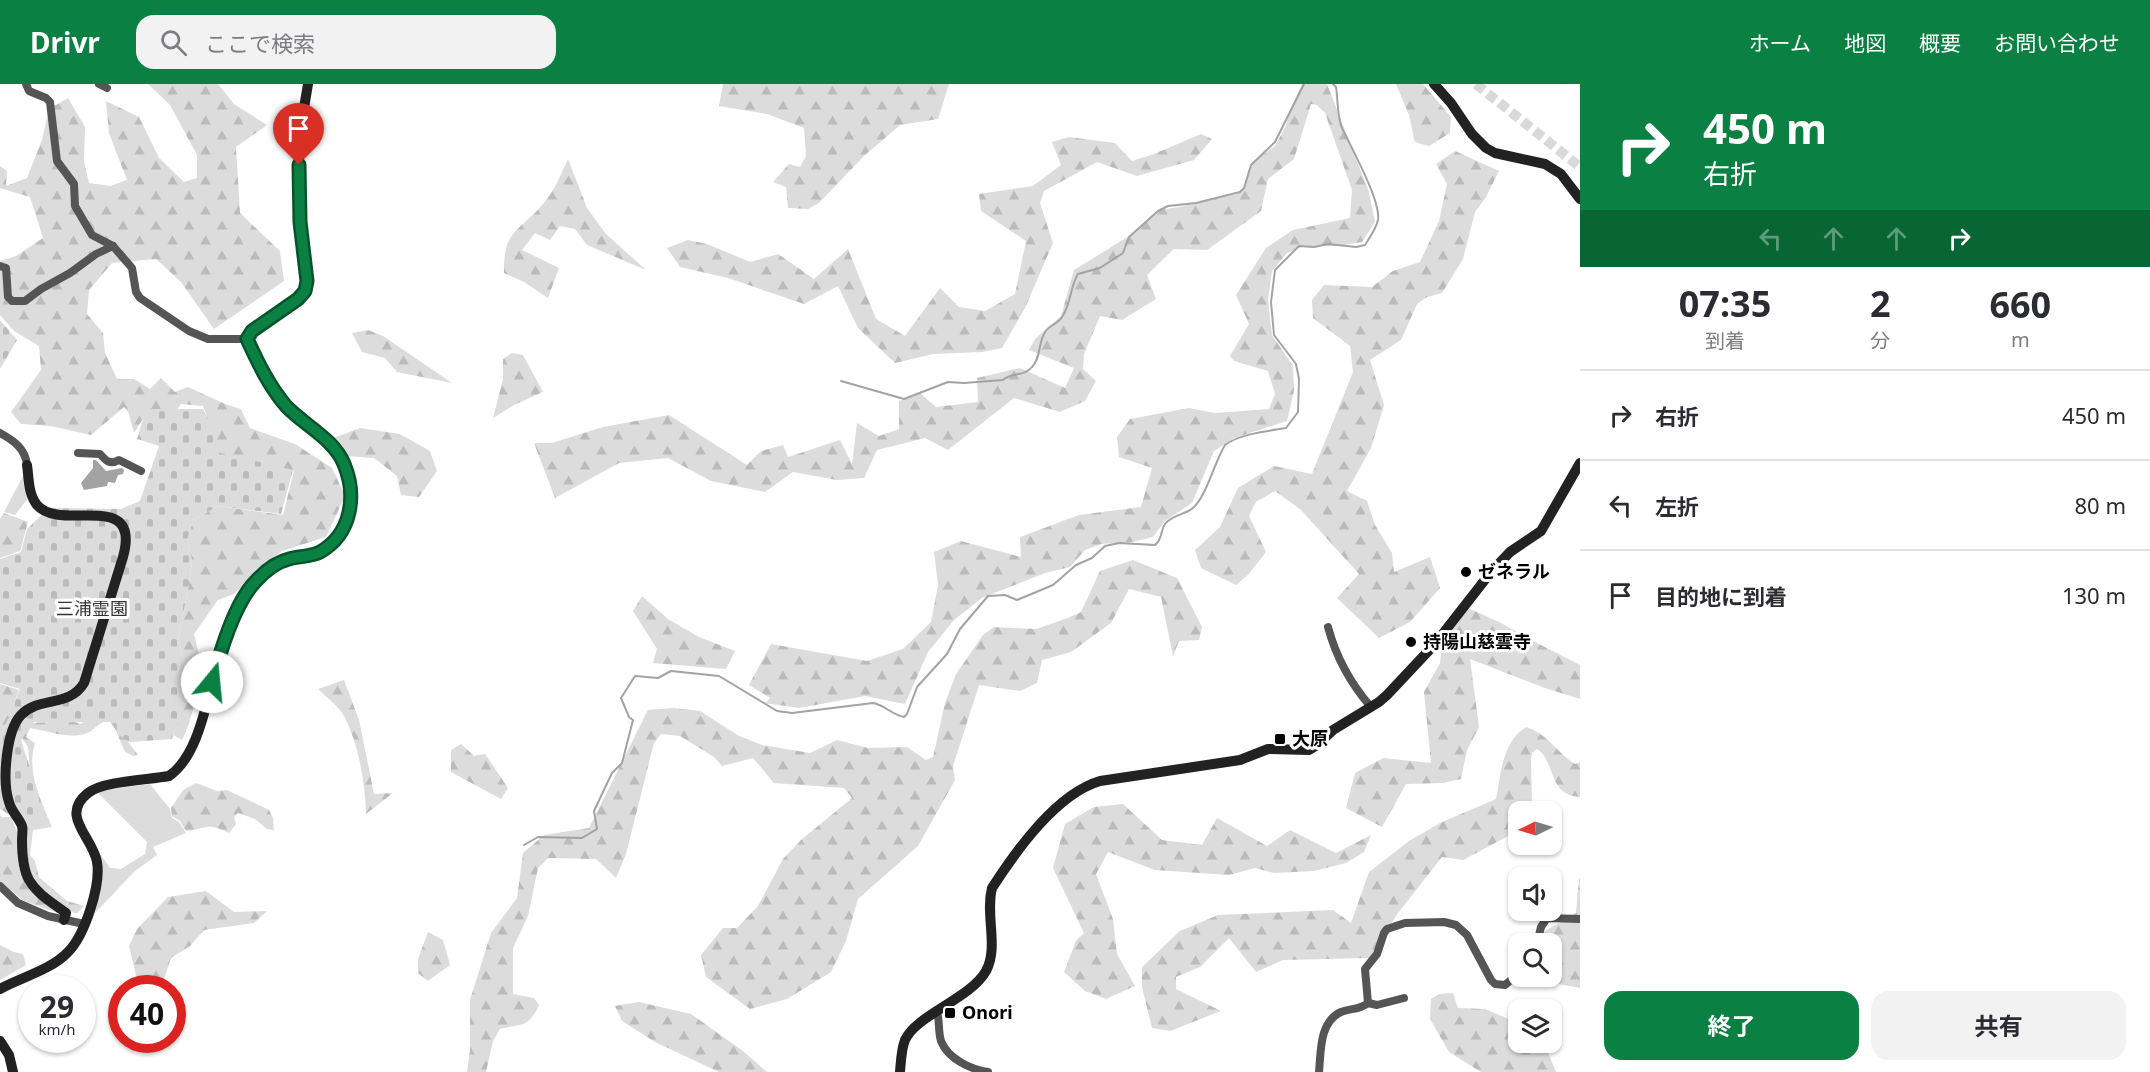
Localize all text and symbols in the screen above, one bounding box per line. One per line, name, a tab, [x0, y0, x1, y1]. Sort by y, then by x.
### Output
search box	[136, 15, 556, 69]
text: Drivr	[30, 23, 100, 61]
icon: search	[157, 26, 190, 59]
text: ここで検索	[205, 28, 315, 58]
text: ホーム	[1749, 29, 1811, 57]
text: 地図	[1844, 29, 1886, 57]
text: 概要	[1919, 29, 1961, 57]
text: お問い合わせ	[1994, 29, 2120, 57]
text: 450 m	[1703, 99, 1827, 156]
pin	[273, 103, 324, 165]
icon: right	[1604, 108, 1682, 186]
icon: arrive	[282, 112, 315, 145]
text: 右折	[1703, 155, 1757, 192]
icon: left	[1754, 222, 1787, 255]
icon: ahead	[1817, 222, 1850, 255]
icon: ahead	[1880, 222, 1913, 255]
icon: right	[1943, 222, 1976, 255]
text: 07:35	[1679, 279, 1771, 328]
text: 2	[1870, 279, 1891, 328]
text: 660	[1989, 280, 2051, 329]
text: m	[2011, 326, 2030, 353]
text: 到着	[1705, 327, 1745, 354]
text: 分	[1870, 327, 1890, 354]
icon: right	[1604, 399, 1637, 432]
text: 450 m	[2062, 400, 2126, 430]
text: 右折	[1655, 401, 1699, 431]
icon: left	[1604, 489, 1637, 522]
text: 80 m	[2075, 490, 2126, 520]
text: 左折	[1655, 491, 1699, 521]
place label: ゼネラル	[1478, 559, 1550, 583]
marker: ゼネラル	[1459, 565, 1473, 579]
icon: arrive	[1604, 579, 1637, 612]
text: 130 m	[2062, 580, 2126, 610]
text: 目的地に到着	[1655, 581, 1787, 611]
park label: 三浦霊園	[56, 596, 128, 620]
place label: 持陽山慈雲寺	[1423, 629, 1531, 653]
marker: 持陽山慈雲寺	[1404, 635, 1418, 649]
position arrow	[180, 650, 244, 714]
place label: 大原	[1292, 726, 1328, 750]
marker: 大原	[1273, 732, 1287, 746]
north arrow	[1508, 801, 1562, 855]
map controls	[1508, 801, 1562, 1053]
button: sound	[1508, 867, 1562, 921]
button: search	[1508, 933, 1562, 987]
speed limit sign: 40	[108, 975, 186, 1053]
text: 29	[40, 986, 74, 1027]
button: 終了	[1604, 991, 1859, 1060]
button: 共有	[1871, 991, 2126, 1060]
button: layers	[1508, 999, 1562, 1053]
place label: Onori	[962, 1000, 1013, 1024]
marker: Onori	[943, 1006, 957, 1020]
text: km/h	[39, 1019, 75, 1039]

